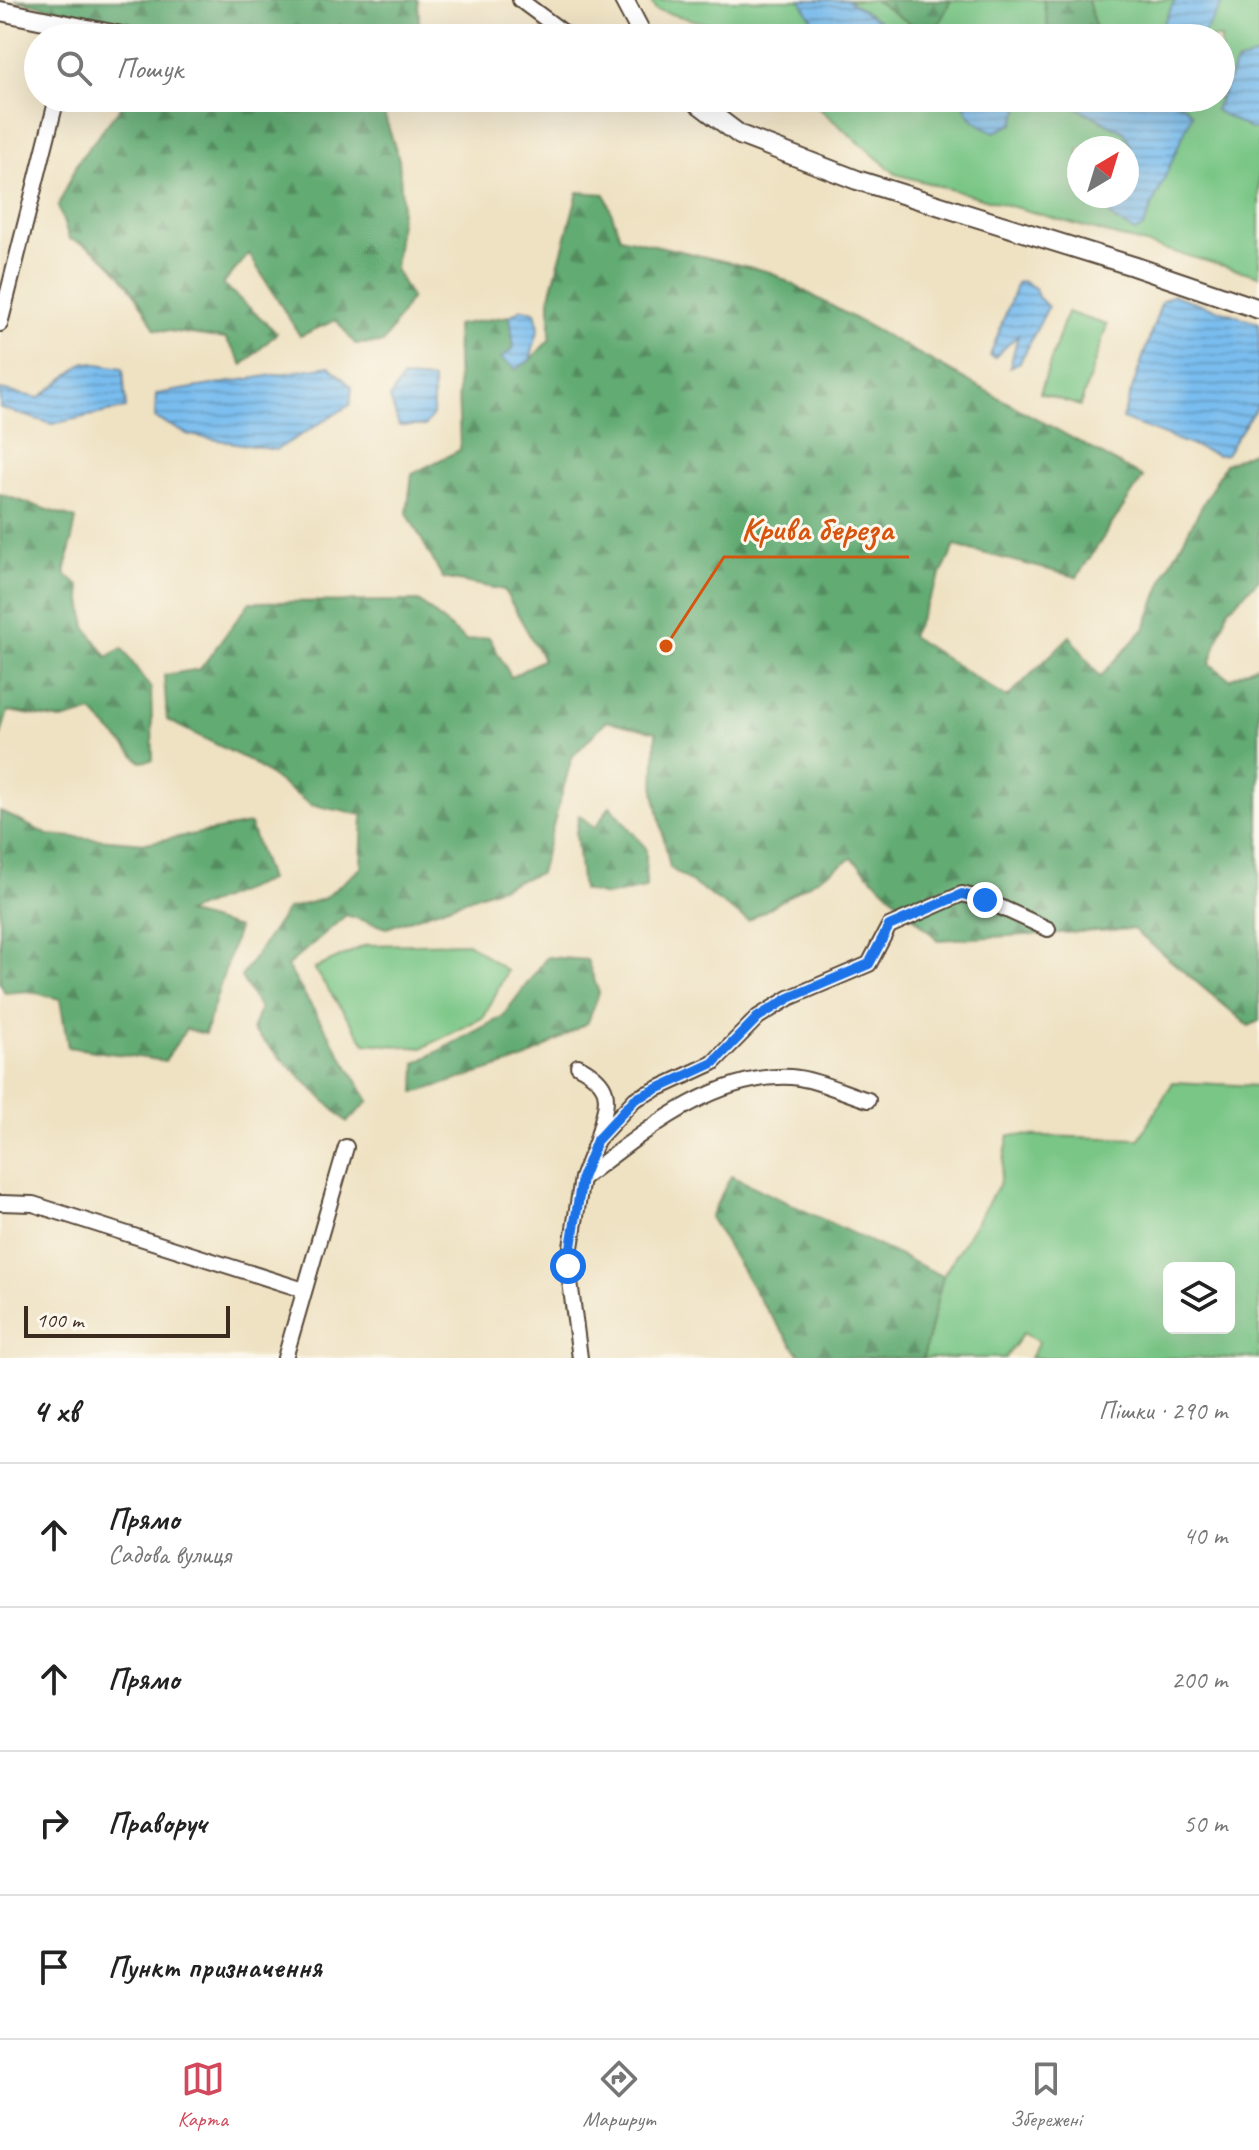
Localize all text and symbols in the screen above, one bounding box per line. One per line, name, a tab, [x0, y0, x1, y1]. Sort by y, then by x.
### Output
search box	[24, 24, 1235, 112]
icon: search	[52, 46, 96, 90]
text: Пошук	[116, 49, 183, 87]
north arrow	[1067, 136, 1139, 208]
callout: Крива береза	[724, 499, 909, 557]
text: Крива береза	[741, 507, 895, 551]
route end	[967, 882, 1003, 918]
route start	[550, 1248, 586, 1284]
map controls	[1163, 1262, 1235, 1334]
button: layers	[1163, 1262, 1235, 1334]
scale bar	[24, 1302, 230, 1338]
text: 100 m	[36, 1306, 83, 1334]
text: 4 хв	[32, 1389, 78, 1432]
text: Пішки · 290 m	[1099, 1394, 1227, 1427]
text: Прямо	[108, 1500, 179, 1538]
icon: ahead	[32, 1513, 76, 1557]
text: 40 m	[1183, 1519, 1227, 1552]
text: Садова вулиця	[108, 1538, 231, 1571]
icon: ahead	[32, 1657, 76, 1701]
text: Прямо	[108, 1660, 179, 1698]
text: 200 m	[1171, 1663, 1227, 1696]
icon: right	[32, 1801, 76, 1845]
text: Праворуч	[108, 1804, 206, 1842]
text: 50 m	[1183, 1807, 1227, 1840]
icon: arrive	[32, 1945, 76, 1989]
text: Пункт призначення	[108, 1948, 322, 1986]
tab: Карта	[177, 2057, 228, 2133]
tab: Маршрут	[583, 2057, 655, 2133]
tab: Збережені	[1010, 2057, 1082, 2133]

